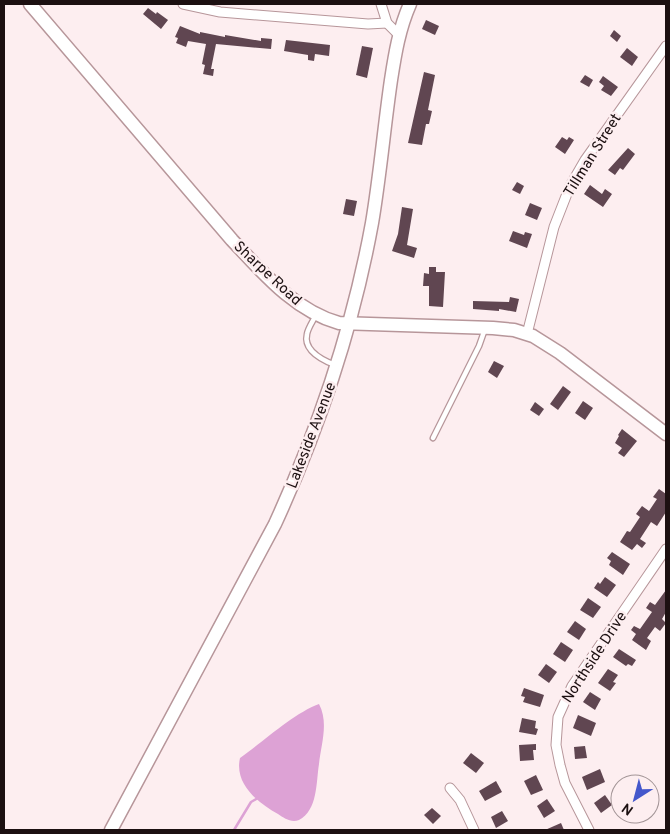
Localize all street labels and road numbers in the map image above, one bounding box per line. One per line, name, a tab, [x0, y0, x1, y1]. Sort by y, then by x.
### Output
street label: Tillman Street	[560, 111, 626, 201]
street label: Sharpe Road	[229, 238, 305, 311]
street label: Lakeside Avenue	[283, 380, 341, 491]
street label: Northside Drive	[559, 609, 632, 707]

